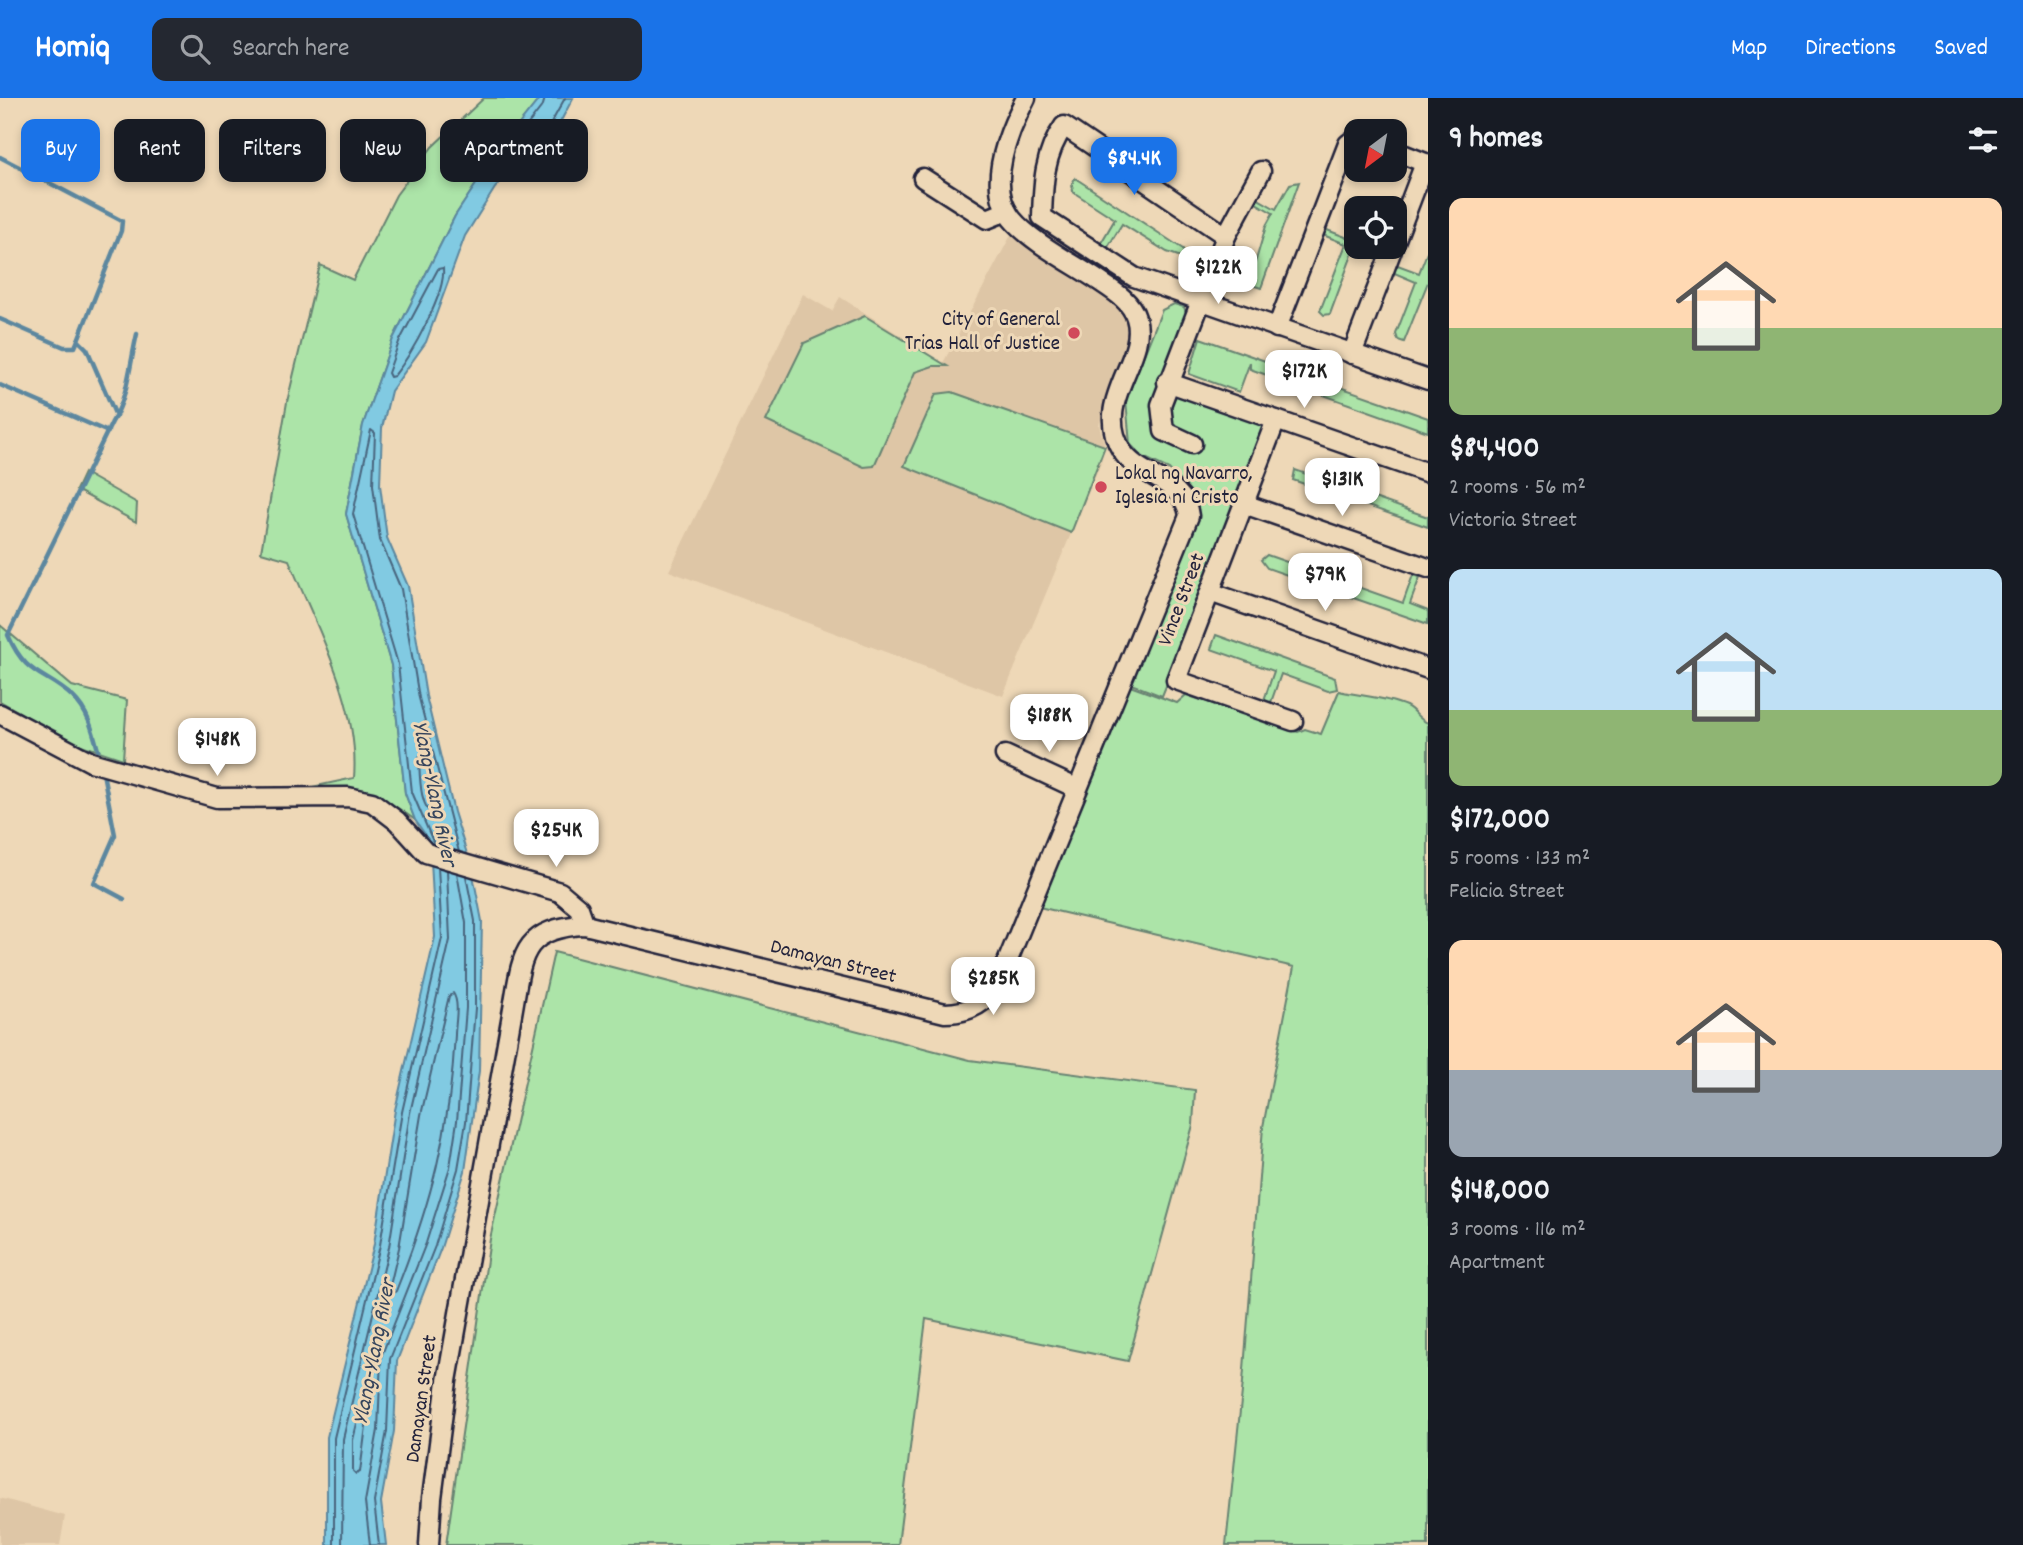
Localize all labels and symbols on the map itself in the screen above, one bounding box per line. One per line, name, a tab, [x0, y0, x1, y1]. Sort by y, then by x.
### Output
north arrow	[1344, 119, 1407, 182]
pin: $84.4K	[1077, 138, 1191, 197]
pin: $122K	[1169, 246, 1267, 306]
place label: City of General Trias Hall of Justice	[905, 306, 1060, 360]
marker: City of General Trias Hall of Justice	[1066, 325, 1082, 341]
pin: $172K	[1255, 350, 1353, 410]
pin: $131K	[1293, 458, 1391, 518]
place label: Lokal ng Navarro, Iglesia ni Cristo	[1115, 460, 1253, 514]
marker: Lokal ng Navarro, Iglesia ni Cristo	[1093, 479, 1109, 495]
street label: Vince Street	[1152, 549, 1215, 651]
pin: $79K	[1284, 554, 1366, 613]
pin: $188K	[1000, 694, 1098, 754]
pin: $148K	[168, 718, 266, 778]
water label: Ylang-Ylang River	[402, 718, 465, 872]
pin: $254K	[507, 810, 605, 869]
street label: Damayan Street	[767, 933, 899, 993]
pin: $285K	[944, 958, 1042, 1017]
water label: Ylang-Ylang River	[346, 1274, 407, 1428]
street label: Damayan Street	[399, 1333, 447, 1465]

